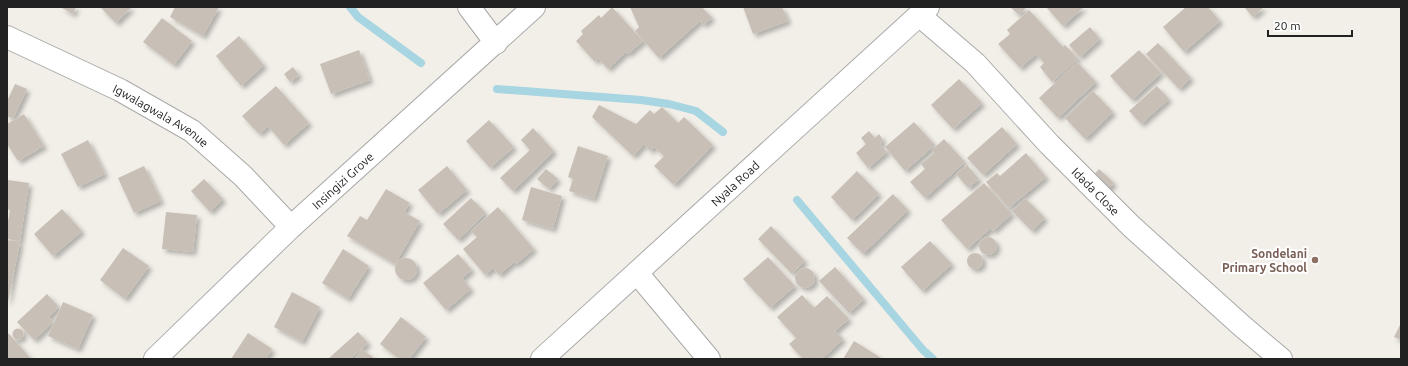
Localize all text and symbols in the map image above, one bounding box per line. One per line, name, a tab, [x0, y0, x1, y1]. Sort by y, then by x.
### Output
scale bar	[1268, 12, 1352, 38]
text: 20 m	[1274, 19, 1301, 32]
street label: Igwalagwala Avenue	[111, 81, 211, 149]
street label: Insingizi Grove	[309, 149, 376, 211]
street label: Nyala Road	[708, 158, 762, 208]
street label: Idada Close	[1070, 165, 1122, 217]
place label: Sondelani Primary School	[1222, 247, 1307, 274]
marker: Sondelani Primary School	[1310, 255, 1320, 265]

